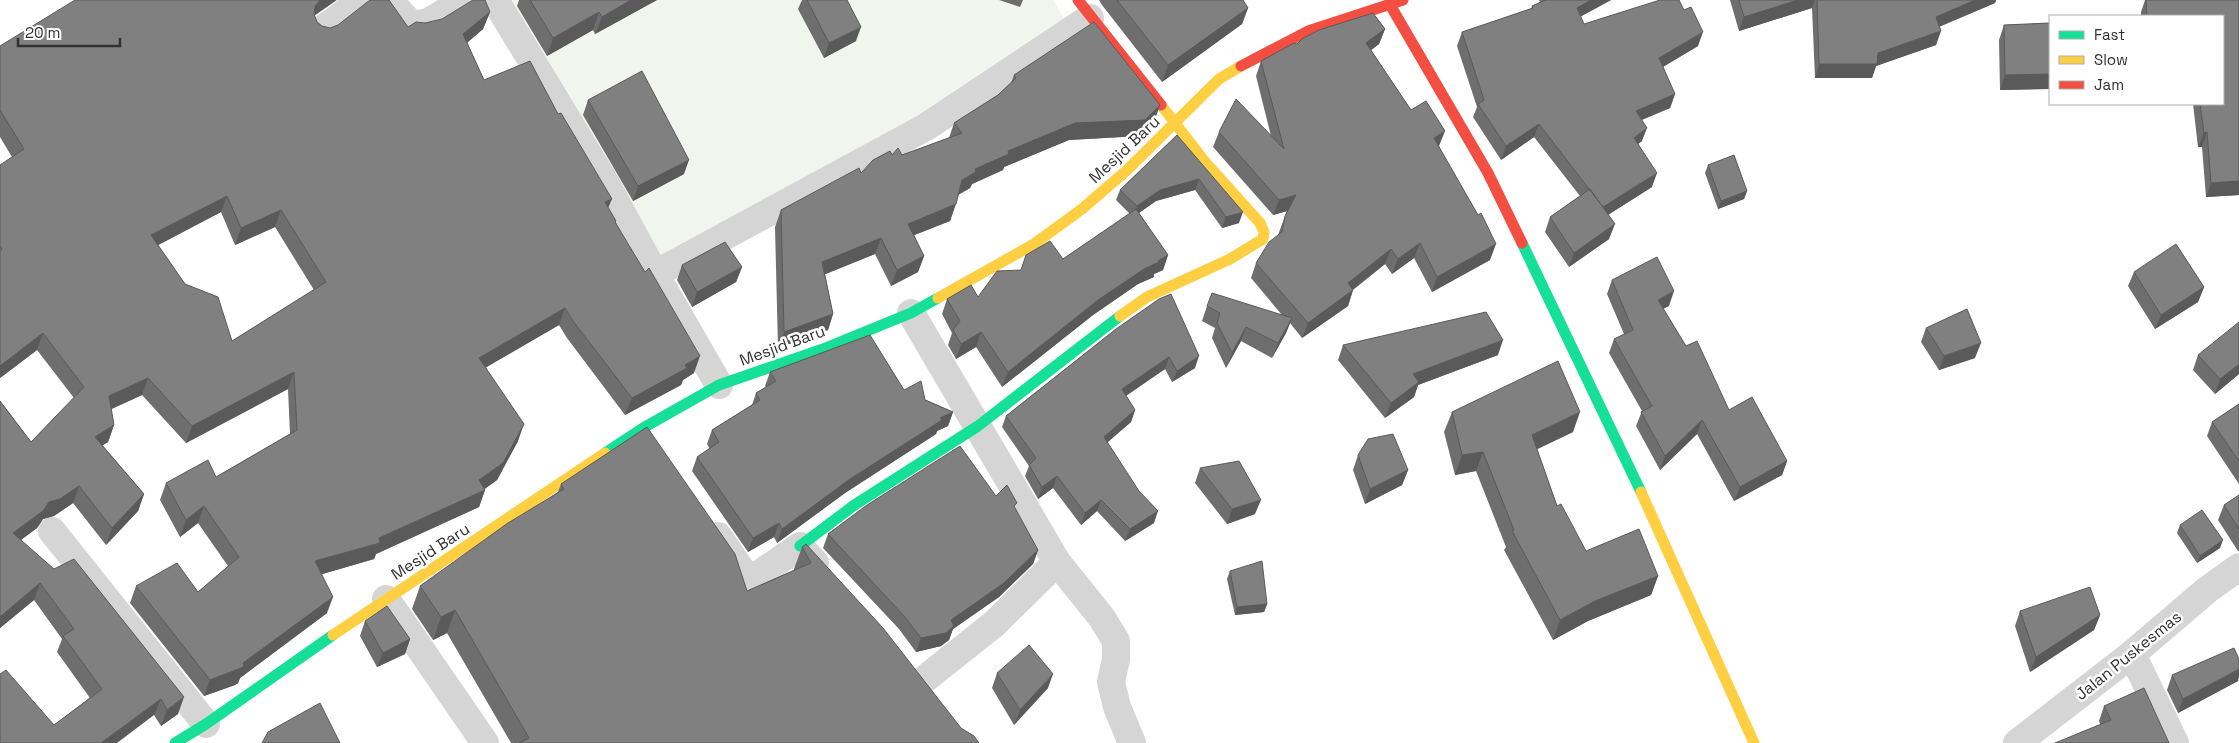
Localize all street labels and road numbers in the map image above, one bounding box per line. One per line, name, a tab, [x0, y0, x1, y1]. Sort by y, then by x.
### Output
street label: Mesjid Baru	[1084, 111, 1164, 188]
street label: Mesjid Baru	[736, 320, 828, 371]
street label: Mesjid Baru	[387, 518, 474, 585]
street label: Jalan Puskesmas	[2071, 606, 2186, 705]

